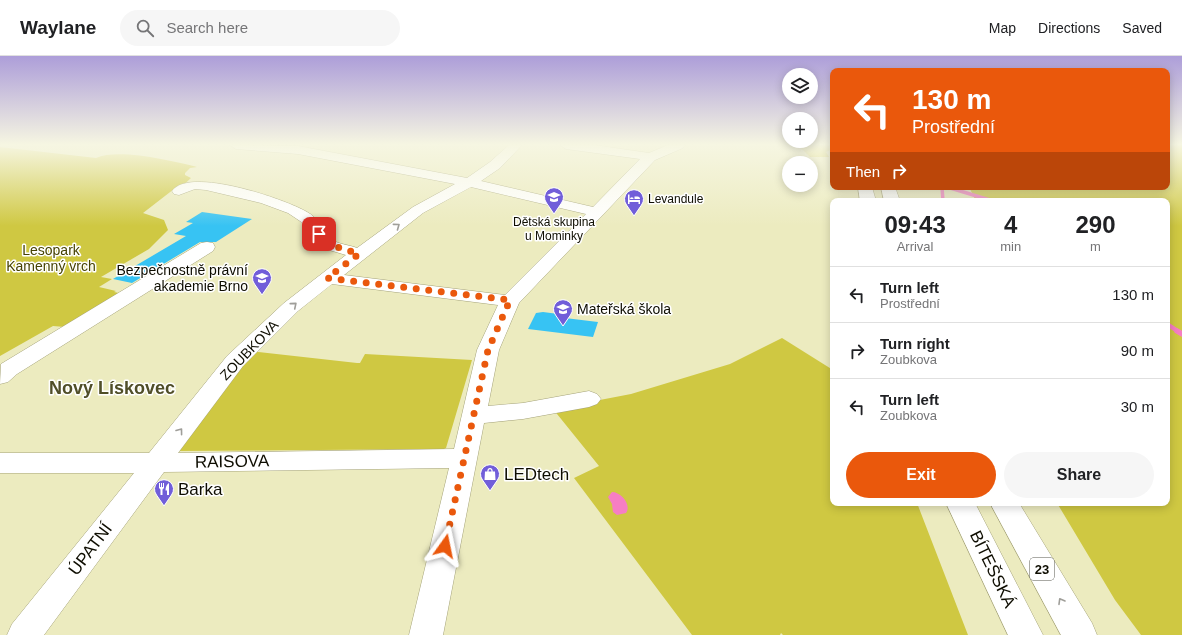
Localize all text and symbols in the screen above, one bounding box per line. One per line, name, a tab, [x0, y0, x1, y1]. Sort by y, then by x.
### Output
search box	[120, 10, 400, 46]
text: Waylane	[20, 17, 96, 38]
icon: search	[134, 17, 156, 39]
text: Search here	[166, 19, 248, 36]
text: Map	[989, 20, 1016, 36]
text: Directions	[1038, 20, 1100, 36]
text: Saved	[1122, 20, 1162, 36]
map controls	[782, 68, 818, 192]
button: layers	[782, 68, 818, 104]
icon: left	[846, 84, 898, 136]
text: 130 m	[912, 84, 991, 115]
button: +	[782, 112, 818, 148]
text: Prostřední	[912, 117, 995, 137]
button: −	[782, 156, 818, 192]
icon: right	[888, 160, 910, 182]
text: Then	[846, 163, 880, 180]
school or university icon: Dětská skupina u Mominky	[543, 186, 565, 214]
hotel icon: Levandule	[623, 188, 645, 216]
place label: Levandule	[648, 192, 704, 206]
text: 09:43	[884, 211, 946, 238]
text: 4	[1004, 211, 1017, 238]
text: 290	[1076, 211, 1116, 238]
place label: Dětská skupina u Mominky	[513, 215, 595, 243]
pin	[302, 217, 336, 251]
icon: arrive	[308, 223, 330, 245]
one-way arrow	[393, 223, 400, 231]
text: Arrival	[897, 239, 934, 254]
text: min	[1000, 239, 1021, 254]
text: m	[1090, 239, 1101, 254]
park label: Lesopark Kamenný vrch	[6, 242, 96, 274]
place label: Bezpečnostně právní akademie Brno	[116, 262, 248, 294]
school or university icon: Bezpečnostně právní akademie Brno	[251, 267, 273, 295]
text: Turn left	[880, 279, 939, 296]
icon: left	[846, 284, 868, 306]
text: 130 m	[1112, 286, 1154, 303]
text: Prostřední	[880, 296, 940, 311]
school or university icon: Mateřská škola	[552, 298, 574, 326]
place label: Mateřská škola	[577, 301, 671, 317]
one-way arrow	[289, 302, 296, 309]
street label: ZOUBKOVA	[217, 316, 282, 383]
text: Turn right	[880, 335, 950, 352]
icon: right	[846, 340, 868, 362]
text: 90 m	[1121, 342, 1154, 359]
text: Zoubkova	[880, 352, 937, 367]
district label: Nový Lískovec	[49, 378, 175, 398]
text: Turn left	[880, 391, 939, 408]
icon: left	[846, 396, 868, 418]
text: 30 m	[1121, 398, 1154, 415]
text: Zoubkova	[880, 408, 937, 423]
one-way arrow	[175, 429, 182, 436]
street label: RAISOVA	[195, 451, 270, 472]
button: Exit	[846, 452, 996, 498]
button: Share	[1004, 452, 1154, 498]
shop icon: LEDtech	[479, 463, 501, 491]
place label: LEDtech	[504, 465, 569, 484]
restaurant icon: Barka	[153, 478, 175, 506]
place label: Barka	[178, 480, 223, 499]
street label: ÚPATNÍ	[65, 519, 116, 579]
position arrow	[424, 525, 466, 567]
street label: BÍTEŠSKÁ	[966, 528, 1020, 611]
road number: 23	[1030, 558, 1054, 580]
one-way arrow	[1058, 598, 1065, 605]

